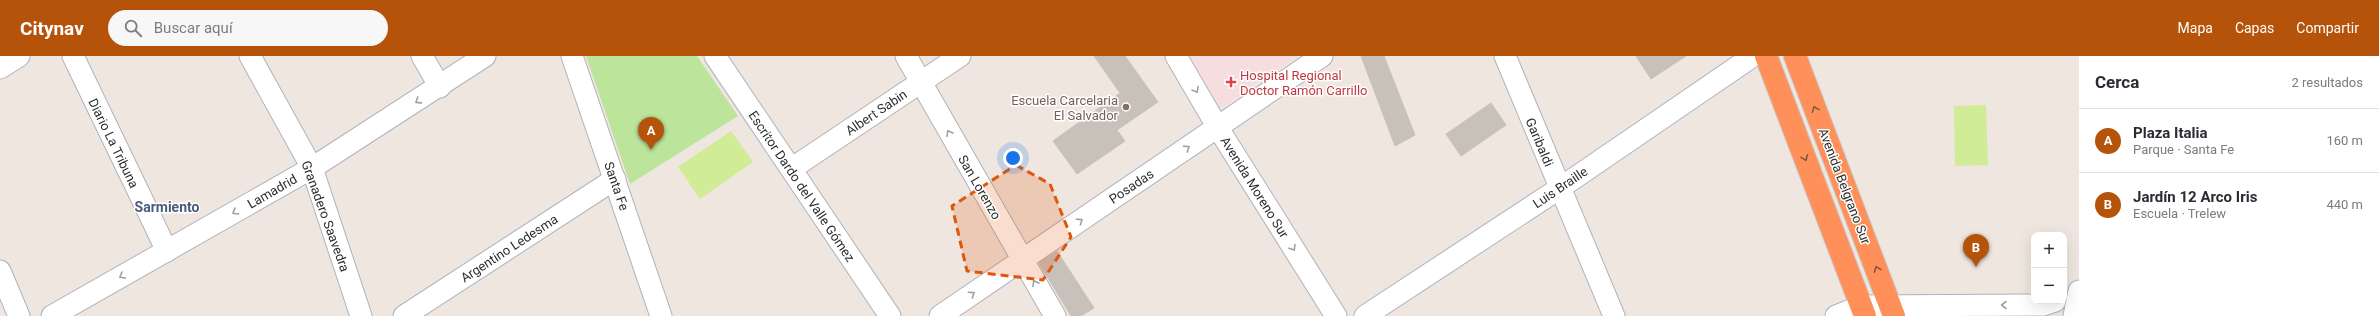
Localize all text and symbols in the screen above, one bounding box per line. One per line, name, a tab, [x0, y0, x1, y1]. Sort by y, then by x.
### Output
search box	[108, 10, 388, 46]
text: Citynav	[20, 17, 84, 40]
icon: search	[122, 17, 144, 39]
text: Buscar aquí	[154, 19, 233, 37]
text: Mapa	[2178, 20, 2213, 36]
text: Capas	[2235, 20, 2274, 36]
text: Compartir	[2296, 20, 2359, 36]
place label: Hospital Regional Doctor Ramón Carrillo	[1240, 68, 1367, 98]
text: Cerca	[2095, 72, 2139, 92]
text: 2 resultados	[2291, 75, 2363, 90]
marker: Hospital Regional Doctor Ramón Carrillo	[1225, 76, 1237, 88]
street label: Albert Sabin	[843, 86, 910, 138]
one-way arrow	[1191, 86, 1198, 93]
place label: Escuela Carcelaria El Salvador	[1011, 93, 1119, 123]
street label: Diario La Tribuna	[85, 96, 142, 190]
one-way arrow	[415, 96, 422, 104]
marker: Escuela Carcelaria El Salvador	[1121, 102, 1131, 112]
one-way arrow	[1812, 106, 1820, 113]
street label: Escritor Dardo del Valle Gómez	[745, 108, 858, 265]
street label: Garibaldi	[1523, 116, 1557, 169]
pin: A	[638, 117, 664, 150]
text: Plaza Italia	[2133, 124, 2208, 142]
street label: Avenida Belgrano Sur	[1815, 126, 1874, 247]
one-way arrow	[947, 130, 954, 138]
text: A	[2104, 133, 2112, 148]
text: 160 m	[2326, 133, 2363, 148]
street label: Avenida Moreno Sur	[1217, 134, 1292, 241]
text: Parque · Santa Fe	[2133, 142, 2234, 157]
one-way arrow	[1183, 146, 1190, 153]
your location	[1003, 148, 1023, 168]
street label: San Lorenzo	[955, 152, 1004, 222]
one-way arrow	[1800, 154, 1808, 161]
street label: Granadero Saavedra	[298, 159, 353, 274]
street label: Santa Fe	[601, 160, 632, 213]
street label: Luis Braille	[1530, 164, 1591, 211]
street label: Posadas	[1106, 166, 1157, 207]
street label: Lamadrid	[245, 171, 300, 212]
text: Jardín 12 Arco Iris	[2133, 188, 2257, 206]
text: B	[2104, 197, 2112, 212]
text: 440 m	[2326, 197, 2363, 212]
district label: Sarmiento	[135, 199, 200, 215]
text: Escuela · Trelew	[2133, 206, 2226, 221]
one-way arrow	[232, 208, 239, 215]
street label: Argentino Ledesma	[458, 211, 561, 285]
one-way arrow	[1076, 218, 1083, 226]
map controls	[2031, 232, 2067, 304]
button: +	[2031, 232, 2067, 268]
pin: B	[1963, 234, 1989, 267]
one-way arrow	[1288, 244, 1296, 251]
one-way arrow	[1874, 266, 1882, 274]
button: −	[2031, 268, 2067, 304]
one-way arrow	[119, 272, 126, 279]
one-way arrow	[1032, 280, 1040, 287]
one-way arrow	[968, 291, 975, 299]
one-way arrow	[2001, 301, 2007, 309]

